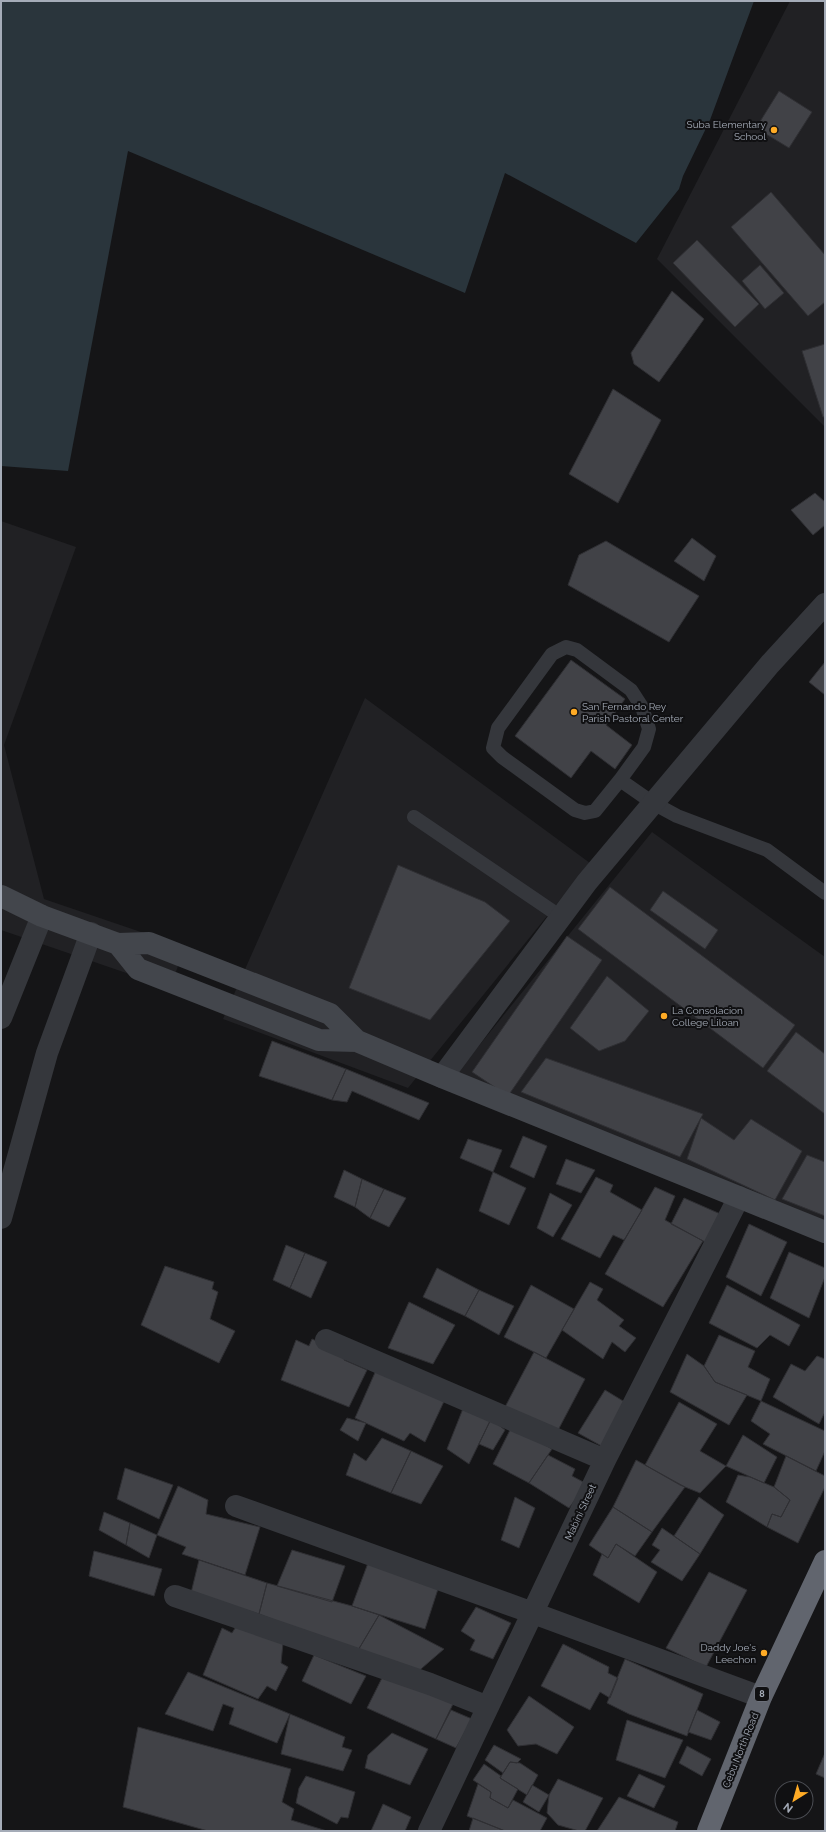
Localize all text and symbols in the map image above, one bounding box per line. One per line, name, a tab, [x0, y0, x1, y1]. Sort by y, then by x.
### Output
place label: Suba Elementary School	[687, 119, 767, 142]
marker: Suba Elementary School	[769, 125, 779, 135]
place label: San Fernando Rey Parish Pastoral Center	[582, 701, 684, 724]
marker: San Fernando Rey Parish Pastoral Center	[569, 707, 579, 717]
place label: La Consolacion College Liloan	[672, 1005, 743, 1028]
marker: La Consolacion College Liloan	[659, 1011, 669, 1021]
street label: Mabini Street	[563, 1482, 599, 1542]
place label: Daddy Joe's Leechon	[700, 1642, 756, 1665]
marker: Daddy Joe's Leechon	[759, 1648, 769, 1658]
road number: 8	[755, 1687, 769, 1701]
street label: Cebu North Road	[720, 1711, 761, 1789]
north arrow	[774, 1780, 814, 1820]
text: N	[781, 1800, 796, 1815]

